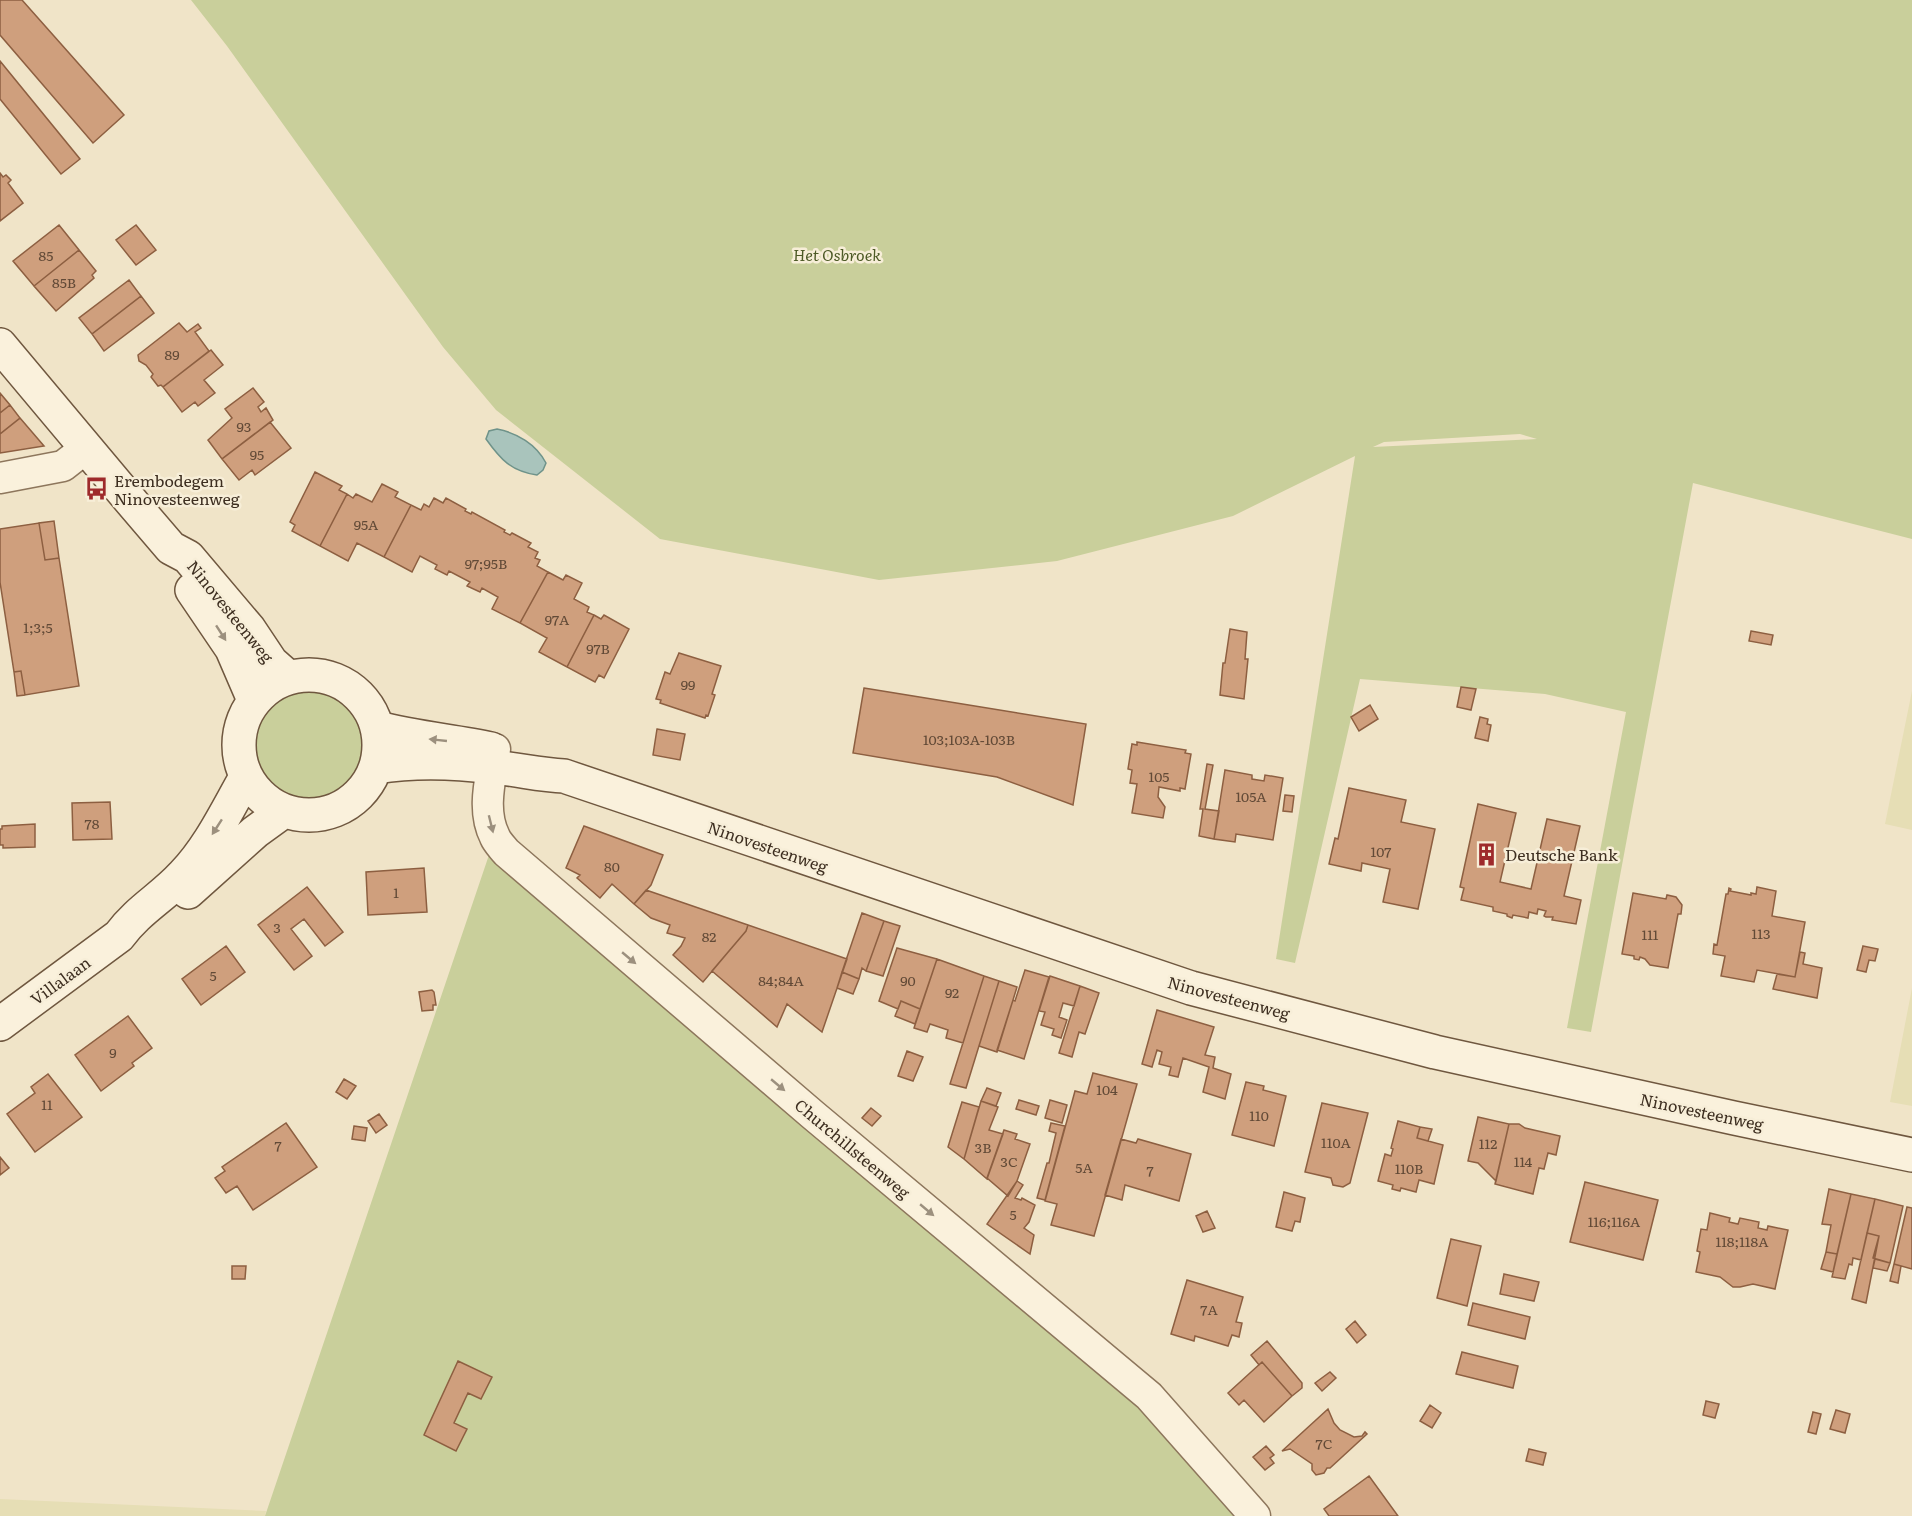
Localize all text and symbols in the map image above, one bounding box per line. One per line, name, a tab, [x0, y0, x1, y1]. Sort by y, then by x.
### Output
park label: Het Osbroek	[793, 242, 881, 266]
house number: 85	[39, 245, 53, 265]
house number: 85B	[52, 272, 76, 292]
house number: 89	[164, 344, 180, 364]
house number: 93	[237, 416, 251, 436]
house number: 95	[250, 444, 264, 464]
place label: Erembodegem Ninovesteenweg	[114, 468, 240, 510]
bus stop icon: Erembodegem Ninovesteenweg	[83, 476, 109, 502]
house number: 95A	[354, 514, 379, 534]
house number: 97;95B	[465, 553, 507, 573]
street label: Ninovesteenweg	[182, 555, 280, 667]
house number: 97A	[545, 609, 570, 629]
house number: 1;3;5	[23, 617, 53, 637]
one-way arrow	[215, 625, 226, 641]
house number: 97B	[586, 638, 610, 658]
house number: 99	[681, 674, 695, 694]
house number: 103;103A-103B	[923, 729, 1015, 749]
one-way arrow	[428, 735, 447, 745]
house number: 105	[1149, 766, 1169, 786]
house number: 105A	[1235, 786, 1267, 806]
house number: 78	[85, 813, 100, 833]
street label: Ninovesteenweg	[705, 814, 831, 878]
one-way arrow	[487, 815, 496, 833]
one-way arrow	[211, 819, 223, 835]
house number: 107	[1371, 841, 1391, 861]
building icon: Deutsche Bank	[1474, 841, 1500, 867]
place label: Deutsche Bank	[1505, 842, 1618, 866]
house number: 80	[604, 856, 620, 876]
house number: 1	[393, 882, 399, 902]
house number: 3	[273, 917, 281, 937]
house number: 113	[1752, 923, 1770, 943]
house number: 111	[1641, 924, 1659, 944]
house number: 82	[702, 926, 716, 946]
street label: Villalaan	[25, 950, 95, 1010]
one-way arrow	[621, 951, 636, 964]
house number: 5	[209, 965, 217, 985]
street label: Ninovesteenweg	[1165, 969, 1293, 1025]
house number: 84;84A	[758, 970, 805, 990]
house number: 90	[900, 970, 916, 990]
house number: 92	[945, 982, 959, 1002]
house number: 9	[109, 1042, 117, 1062]
one-way arrow	[770, 1078, 785, 1091]
house number: 104	[1096, 1079, 1118, 1099]
street label: Ninovesteenweg	[1638, 1086, 1766, 1136]
street label: Churchillsteenweg	[790, 1093, 916, 1203]
house number: 11	[41, 1094, 53, 1114]
house number: 110	[1249, 1105, 1269, 1125]
house number: 110A	[1321, 1132, 1352, 1152]
house number: 112	[1479, 1133, 1497, 1153]
house number: 7	[274, 1135, 282, 1155]
house number: 3B	[975, 1137, 991, 1157]
house number: 3C	[1000, 1151, 1018, 1171]
house number: 114	[1514, 1151, 1533, 1171]
house number: 5A	[1075, 1157, 1093, 1177]
house number: 110B	[1395, 1158, 1423, 1178]
house number: 7	[1146, 1160, 1154, 1180]
one-way arrow	[919, 1203, 935, 1216]
house number: 5	[1009, 1204, 1017, 1224]
house number: 116;116A	[1588, 1211, 1641, 1231]
house number: 118;118A	[1715, 1231, 1769, 1251]
house number: 7A	[1200, 1299, 1218, 1319]
house number: 7C	[1316, 1433, 1333, 1453]

